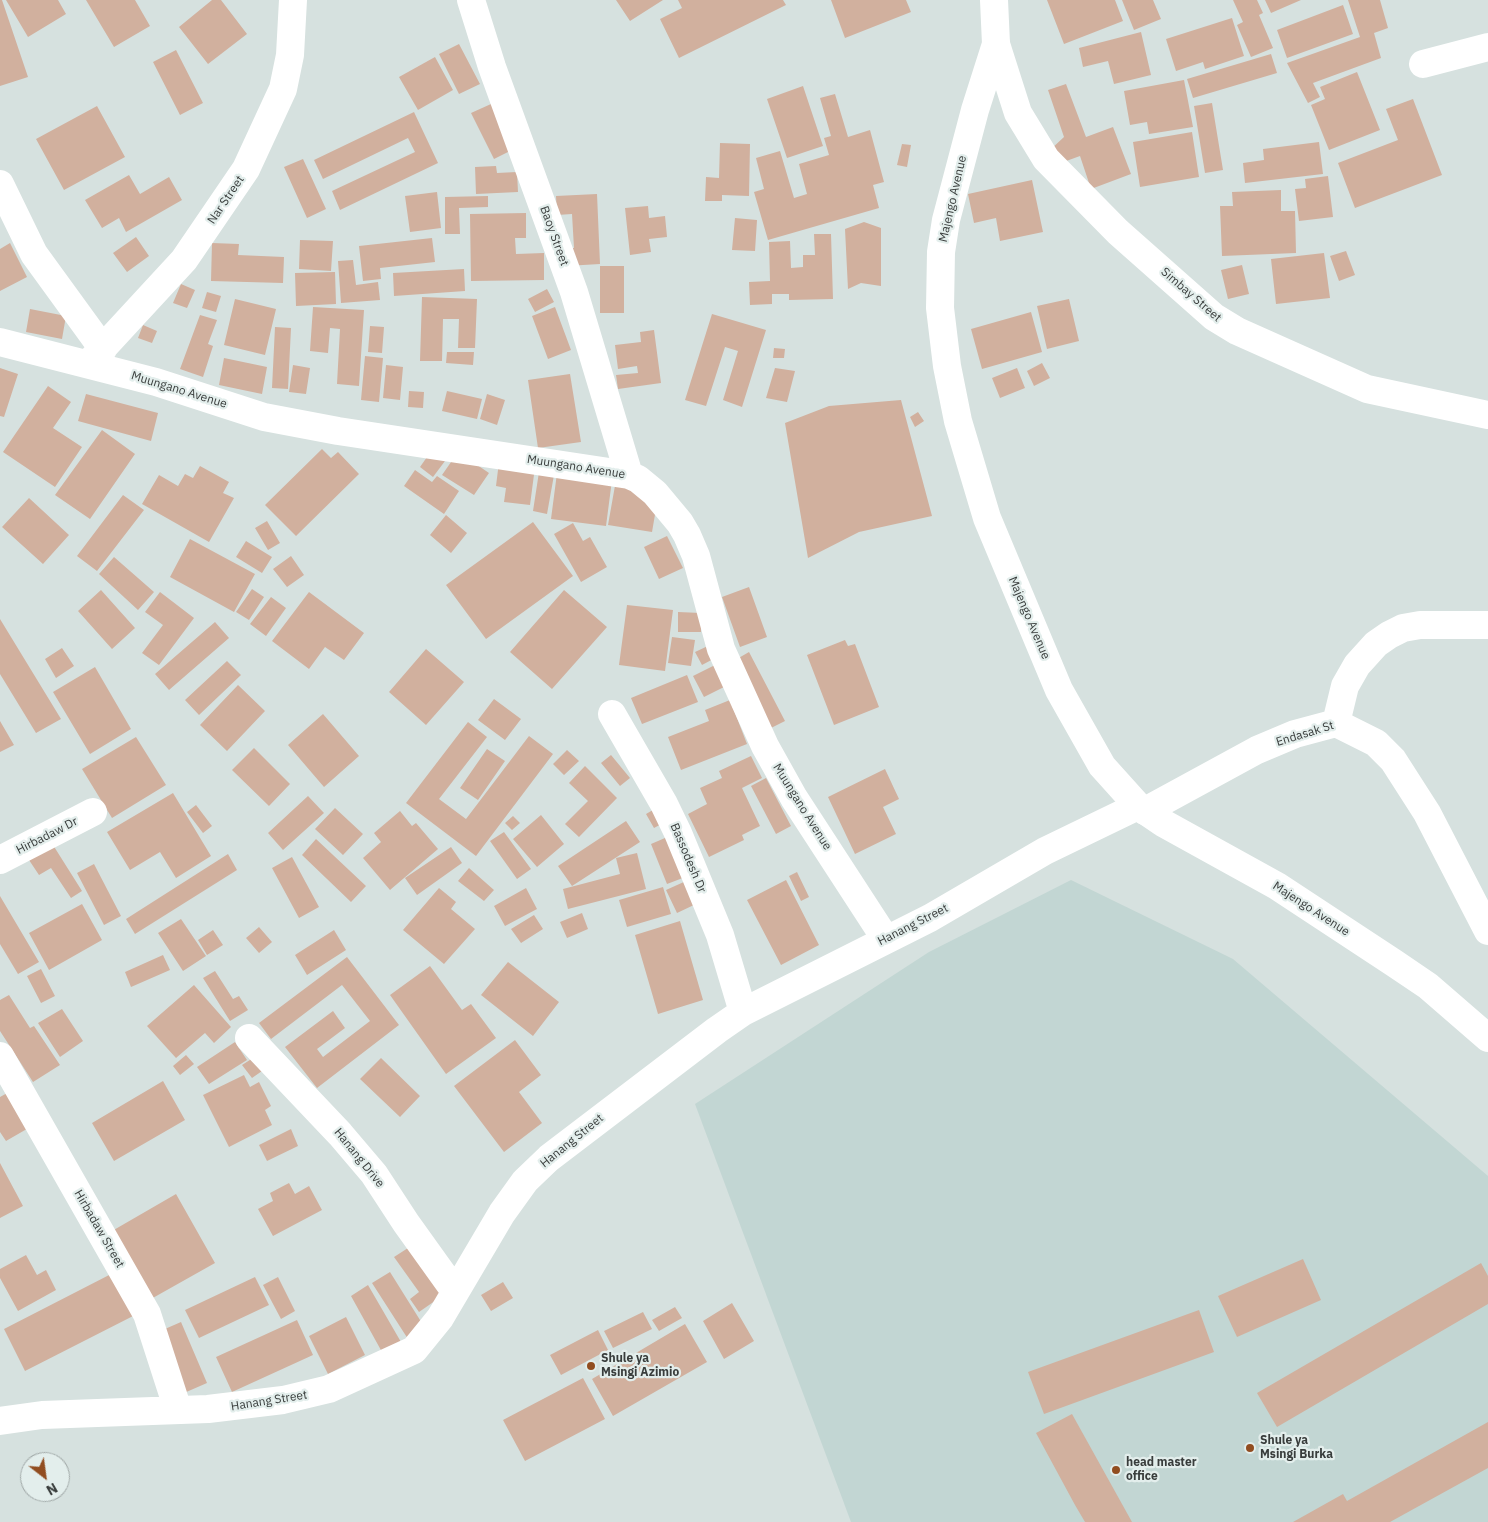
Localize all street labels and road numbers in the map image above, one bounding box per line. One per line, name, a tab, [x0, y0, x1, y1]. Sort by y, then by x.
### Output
street label: Majengo Avenue	[936, 154, 970, 244]
street label: Nar Street	[205, 173, 247, 227]
street label: Baoy Street	[537, 204, 571, 268]
street label: Simbay Street	[1158, 265, 1224, 325]
street label: Muungano Avenue	[129, 369, 229, 411]
street label: Muungano Avenue	[526, 452, 626, 482]
street label: Majengo Avenue	[1005, 574, 1053, 662]
street label: Endasak St	[1274, 718, 1336, 750]
street label: Muungano Avenue	[770, 761, 834, 853]
street label: Hirbadaw Dr	[14, 814, 80, 858]
street label: Bassodesh Dr	[667, 821, 709, 895]
street label: Majengo Avenue	[1270, 879, 1352, 939]
street label: Hanang Street	[875, 901, 951, 949]
street label: Hanang Street	[538, 1111, 606, 1171]
street label: Hanang Drive	[331, 1126, 387, 1190]
street label: Hirbadaw Street	[71, 1187, 127, 1271]
street label: Hanang Street	[230, 1388, 308, 1414]

